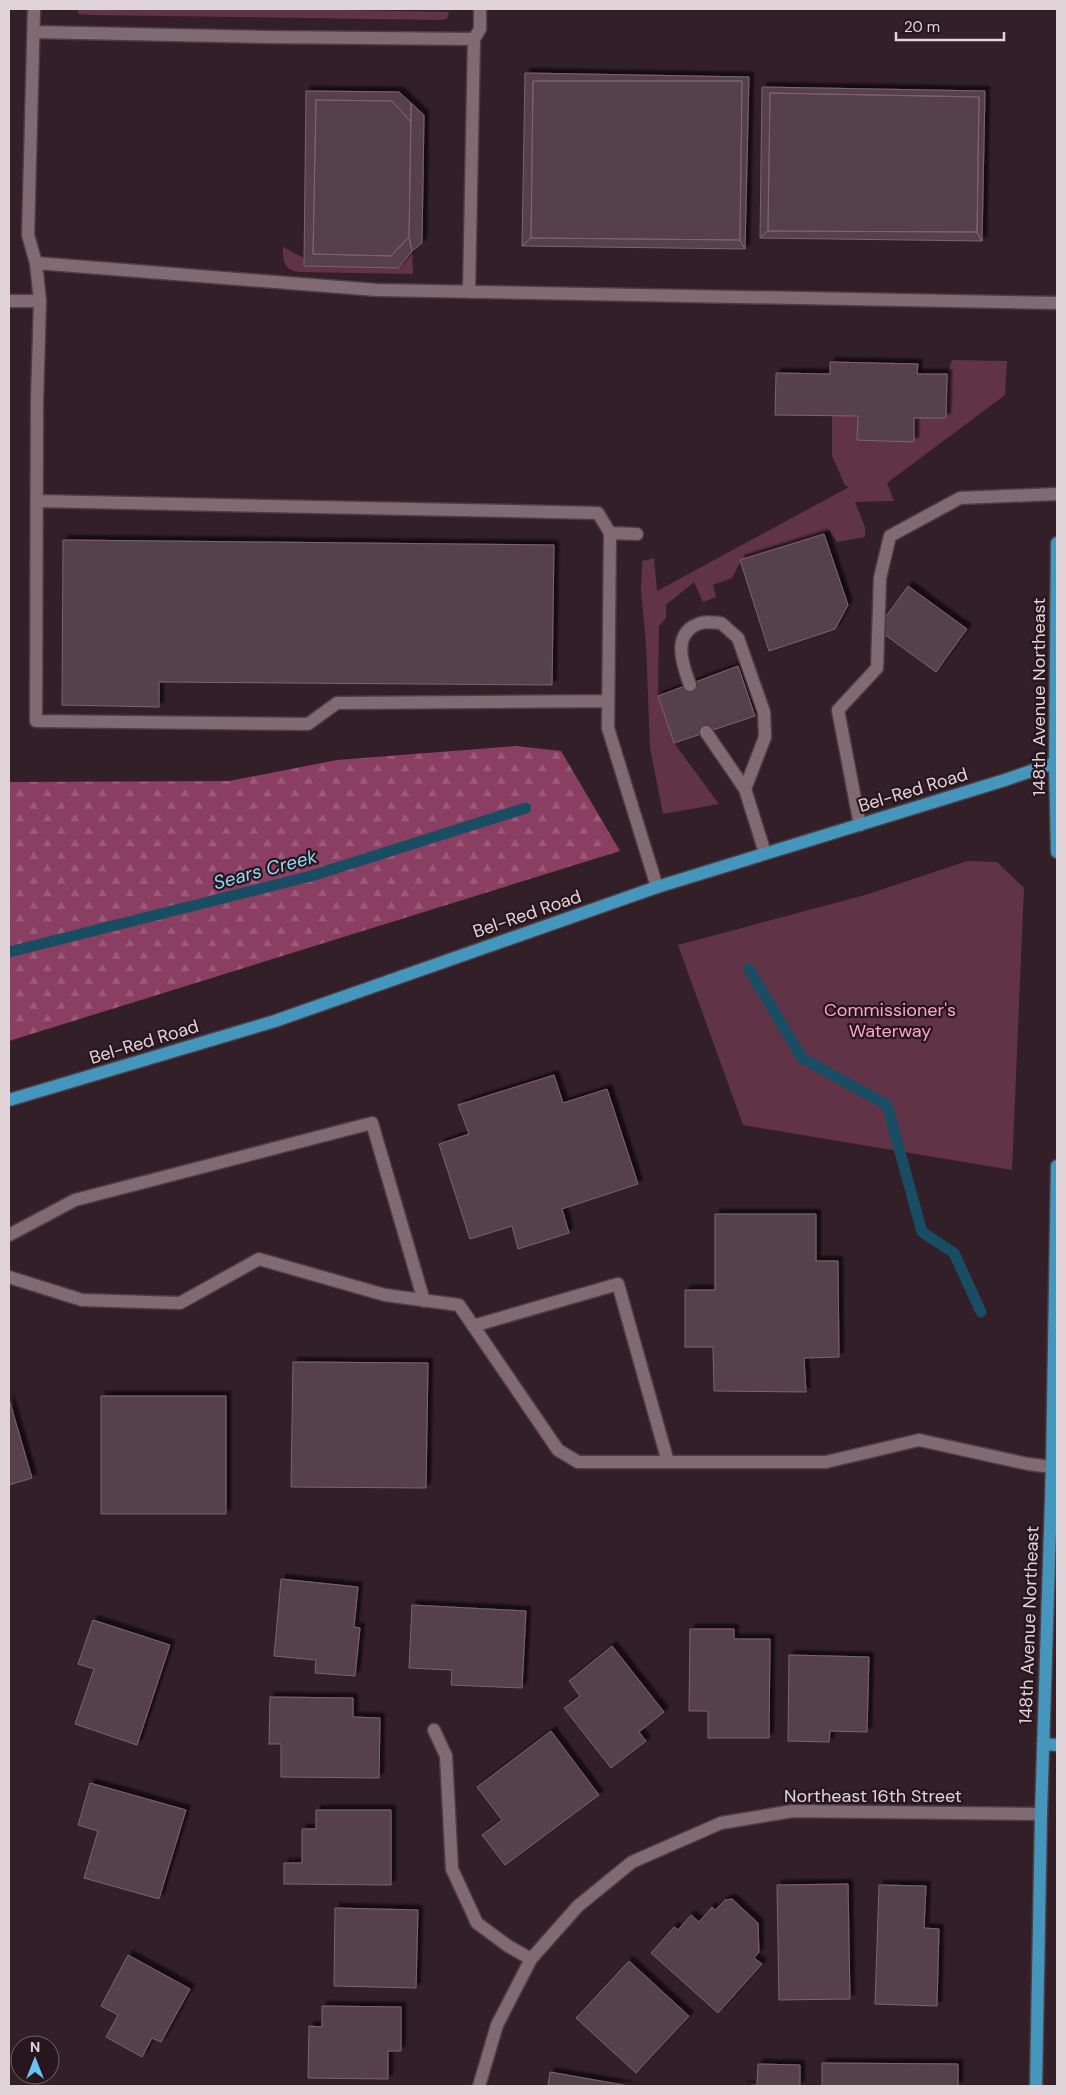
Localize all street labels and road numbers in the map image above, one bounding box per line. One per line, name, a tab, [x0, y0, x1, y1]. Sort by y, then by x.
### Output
street label: 148th Avenue Northeast	[1027, 598, 1051, 796]
street label: Bel-Red Road	[855, 762, 971, 818]
street label: Bel-Red Road	[470, 884, 584, 944]
street label: Bel-Red Road	[86, 1014, 202, 1070]
street label: 148th Avenue Northeast	[1014, 1525, 1044, 1725]
street label: Northeast 16th Street	[784, 1784, 962, 1808]

